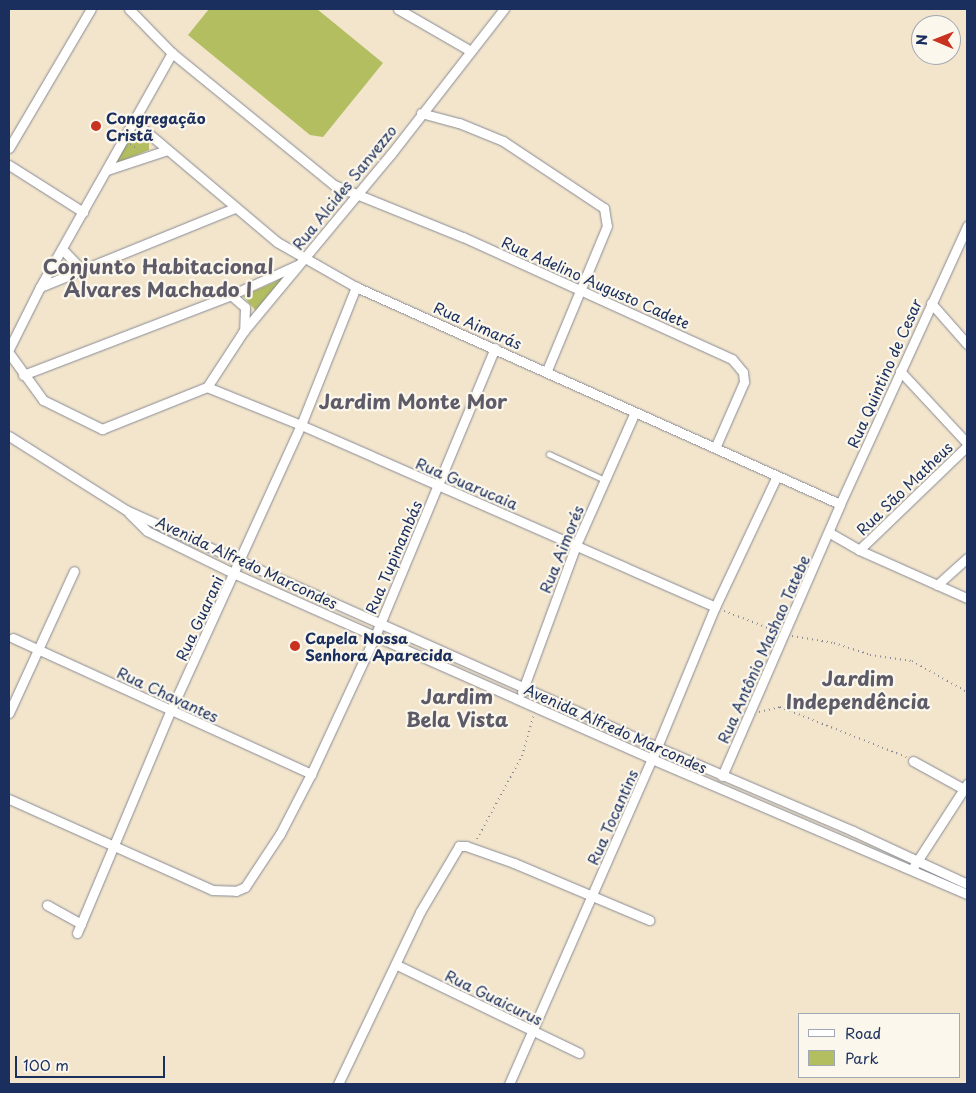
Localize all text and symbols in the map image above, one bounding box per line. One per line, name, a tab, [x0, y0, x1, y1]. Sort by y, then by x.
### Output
north arrow	[911, 15, 961, 65]
text: N	[911, 34, 932, 45]
place label: Congregação Cristã	[106, 108, 205, 143]
marker: Congregação Cristã	[90, 120, 102, 132]
street label: Rua Alcides Sanvezzo	[288, 121, 400, 253]
street label: Rua Adelino Augusto Cadete	[499, 232, 693, 332]
district label: Conjunto Habitacional Álvares Machado I	[43, 255, 273, 302]
street label: Rua Quintino de Cesar	[843, 295, 925, 451]
street label: Rua Aimarás	[431, 298, 525, 352]
district label: Jardim Monte Mor	[318, 389, 508, 413]
street label: Rua São Matheus	[853, 438, 955, 538]
street label: Rua Guarucaia	[412, 453, 522, 513]
street label: Rua Tupinambás	[361, 498, 425, 616]
street label: Rua Aimorés	[535, 502, 587, 596]
street label: Avenida Alfredo Marcondes	[153, 512, 341, 612]
street label: Rua Antônio Mashao Tatebe	[713, 552, 813, 746]
street label: Rua Guarani	[171, 572, 227, 664]
place label: Capela Nossa Senhora Aparecida	[305, 628, 453, 663]
marker: Capela Nossa Senhora Aparecida	[289, 640, 301, 652]
street label: Rua Chavantes	[115, 663, 221, 725]
district label: Jardim Independência	[786, 666, 930, 713]
street label: Avenida Alfredo Marcondes	[521, 679, 711, 777]
district label: Jardim Bela Vista	[406, 685, 508, 732]
street label: Rua Tocantins	[583, 766, 641, 868]
street label: Rua Guaicurus	[442, 965, 546, 1029]
legend	[798, 1013, 961, 1078]
text: Road	[845, 1021, 881, 1044]
scale bar	[18, 1046, 168, 1078]
text: Park	[845, 1046, 879, 1069]
text: 100 m	[23, 1053, 69, 1076]

